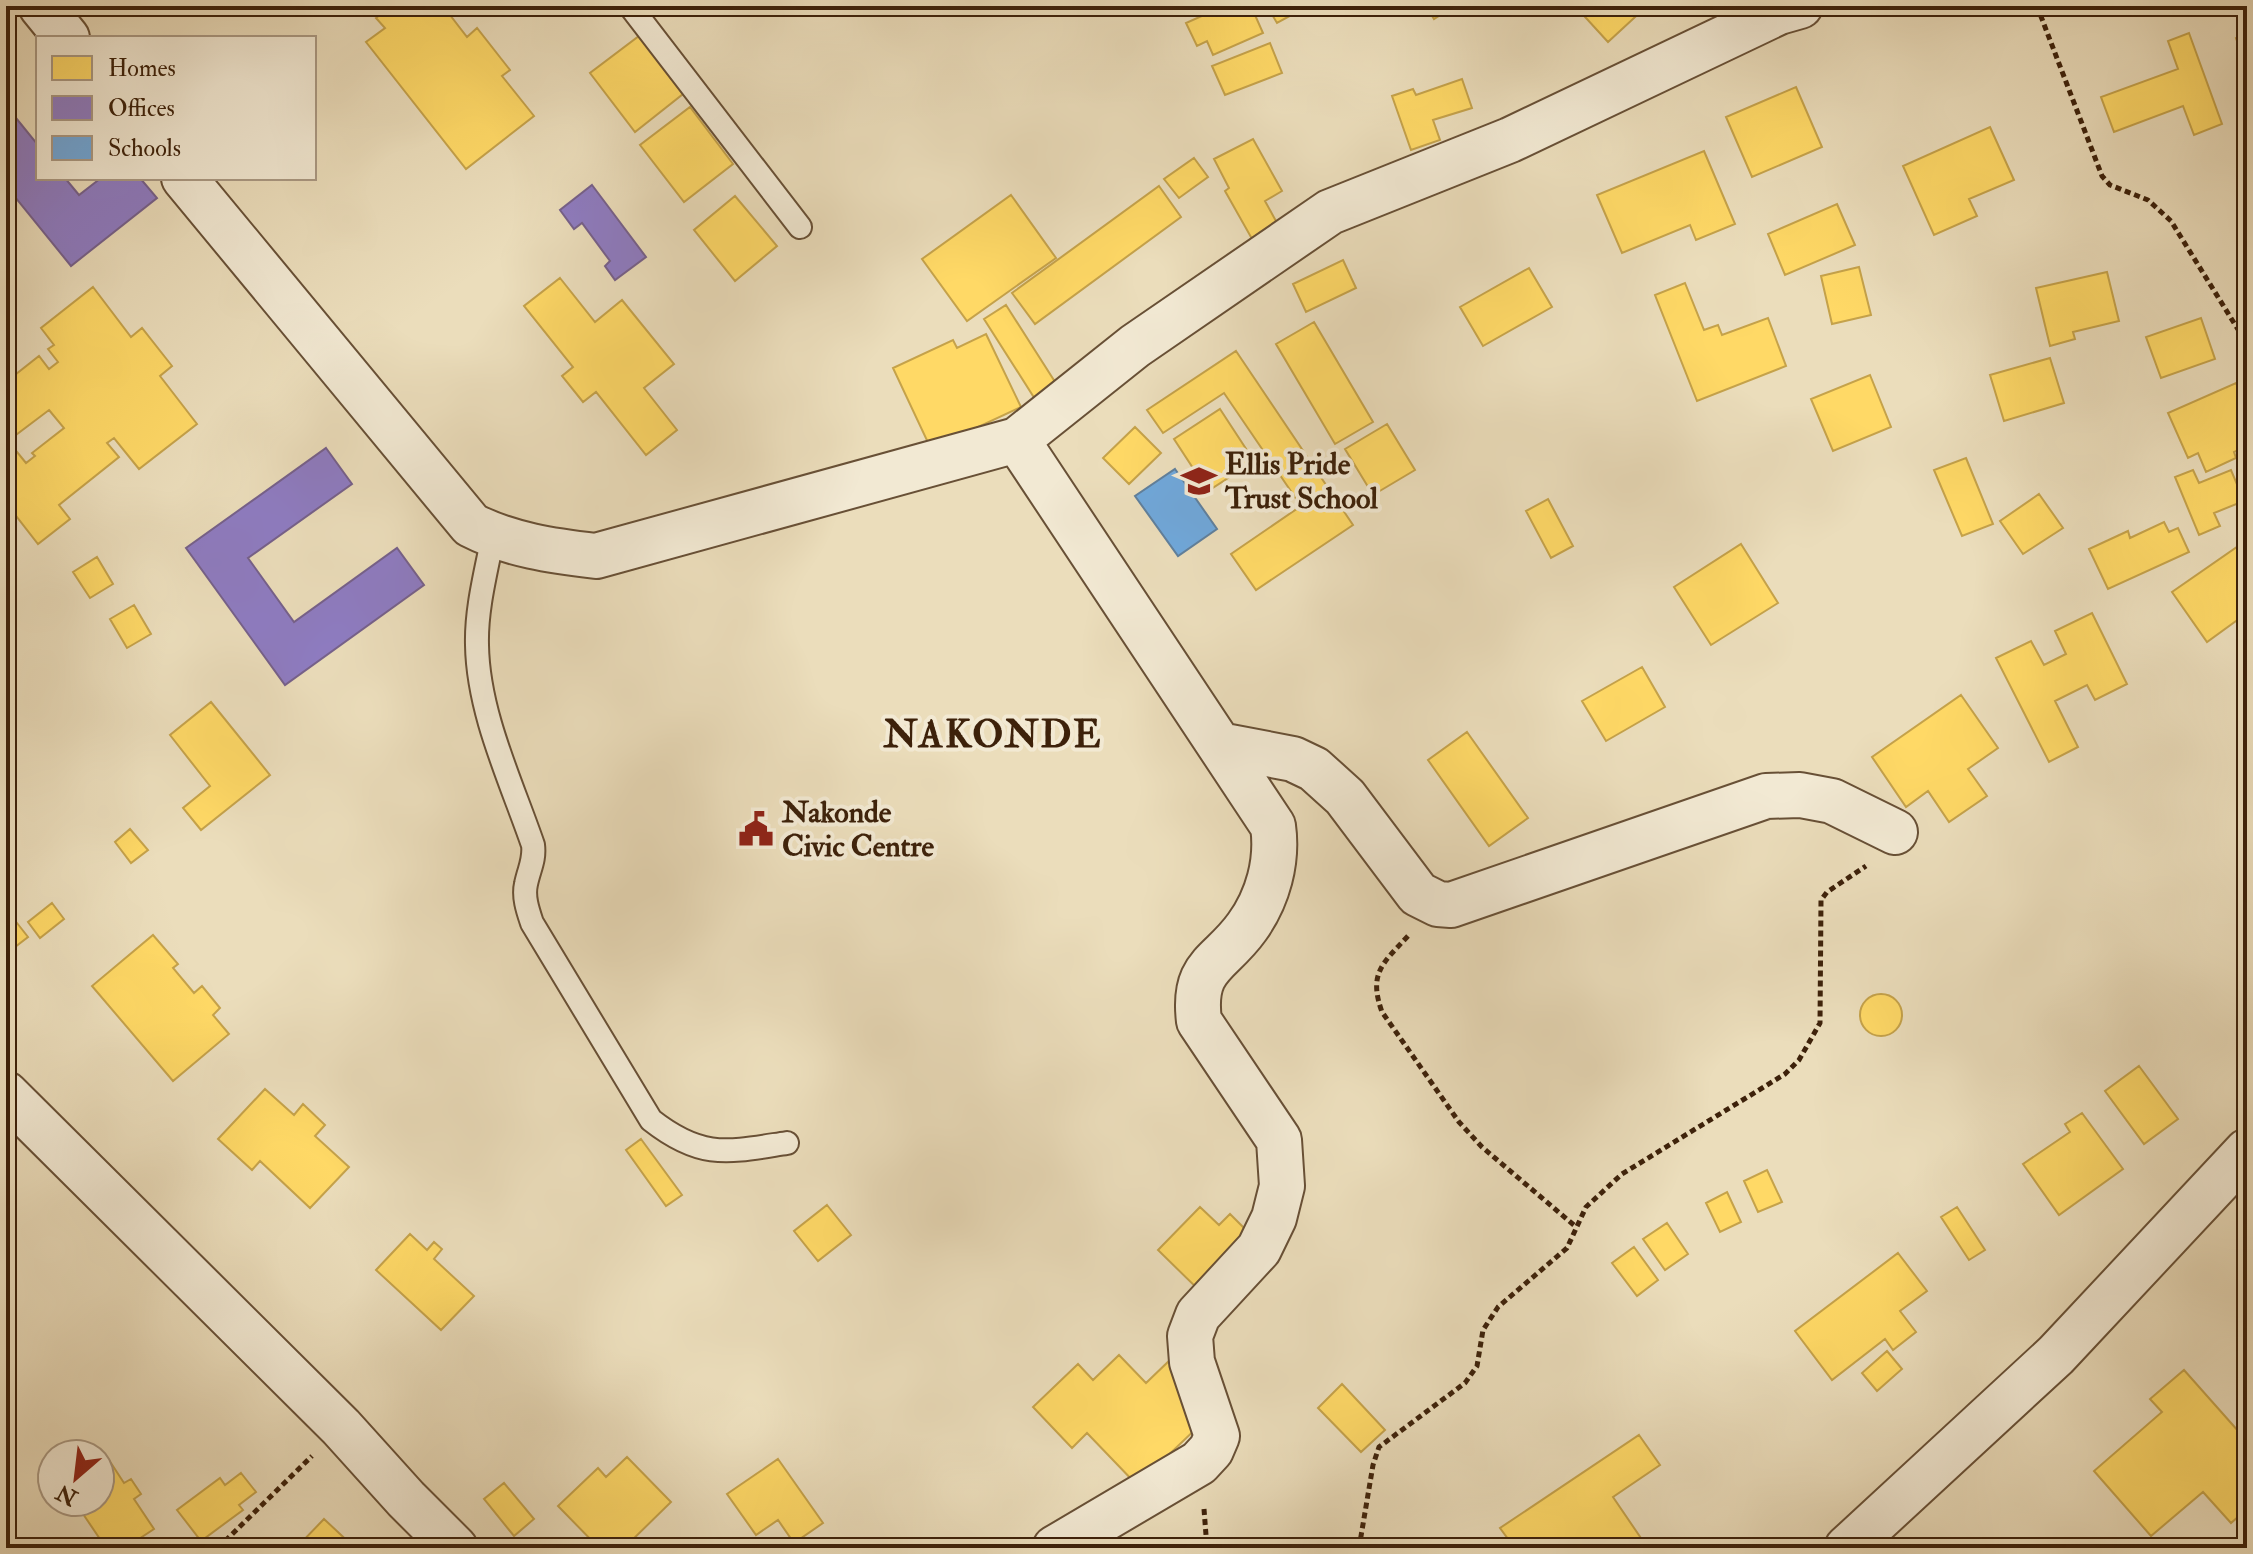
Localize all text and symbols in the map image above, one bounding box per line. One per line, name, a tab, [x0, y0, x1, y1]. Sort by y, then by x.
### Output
legend	[36, 36, 316, 180]
text: Homes	[108, 53, 176, 84]
text: Offices	[108, 93, 175, 124]
text: Schools	[108, 133, 181, 164]
place label: Ellis Pride Trust School	[1224, 446, 1378, 517]
school or university icon: Ellis Pride Trust School	[1180, 462, 1218, 500]
district label: NAKONDE	[882, 711, 1103, 759]
place label: Nakonde Civic Centre	[781, 794, 934, 865]
public building icon: Nakonde Civic Centre	[737, 810, 775, 848]
north arrow	[36, 1438, 116, 1518]
text: N	[52, 1478, 83, 1512]

